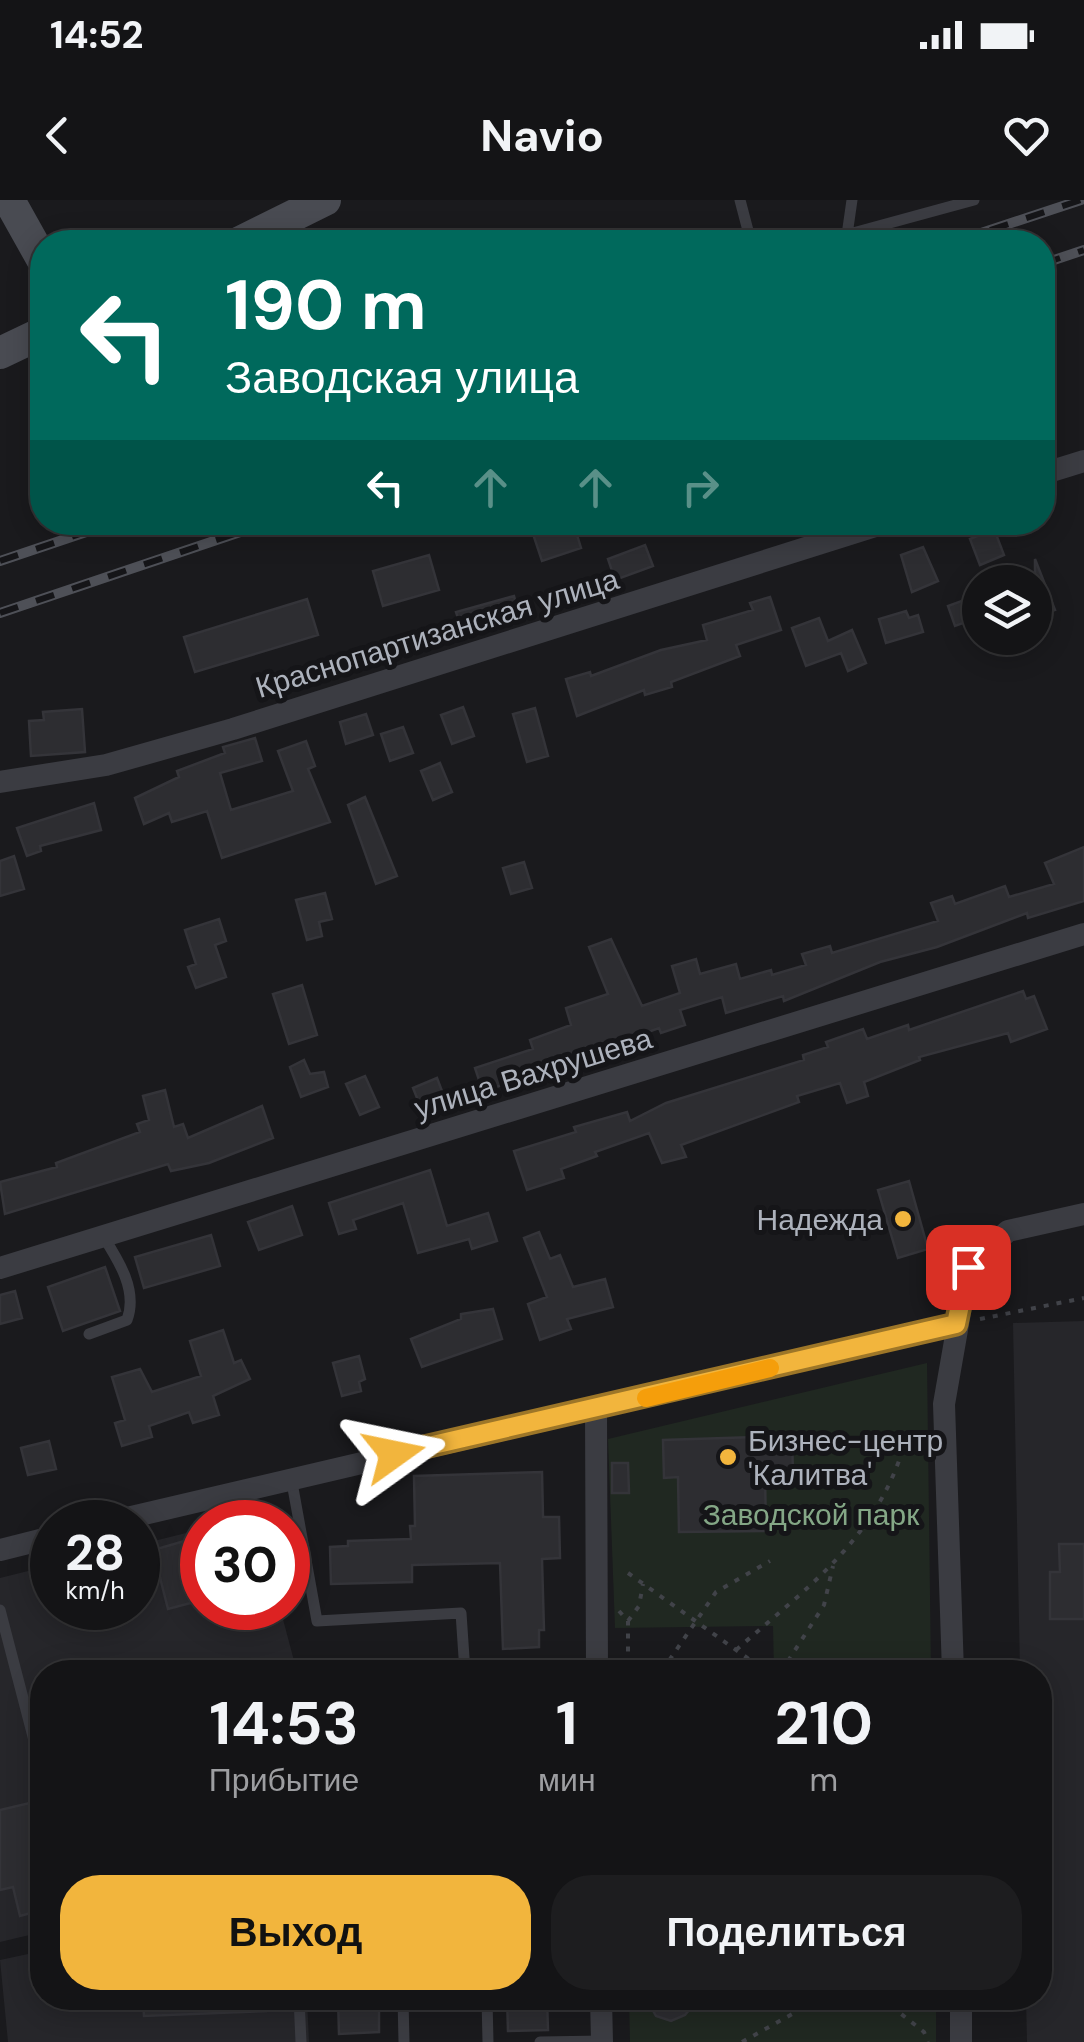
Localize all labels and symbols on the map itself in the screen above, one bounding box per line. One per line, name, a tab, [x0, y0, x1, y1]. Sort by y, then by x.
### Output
street label: Краснопартизанская улица	[251, 559, 624, 707]
street label: улица Вахрушева	[409, 1018, 657, 1128]
place label: Надежда	[757, 1200, 883, 1239]
marker: Надежда	[892, 1208, 914, 1230]
pin	[926, 1225, 1011, 1310]
position arrow	[342, 1402, 446, 1506]
place label: Бизнес-центр 'Калитва'	[748, 1421, 943, 1494]
marker: Бизнес-центр 'Калитва'	[717, 1446, 739, 1468]
park label: Заводской парк	[703, 1495, 920, 1534]
speed limit sign: 30	[180, 1500, 310, 1630]

